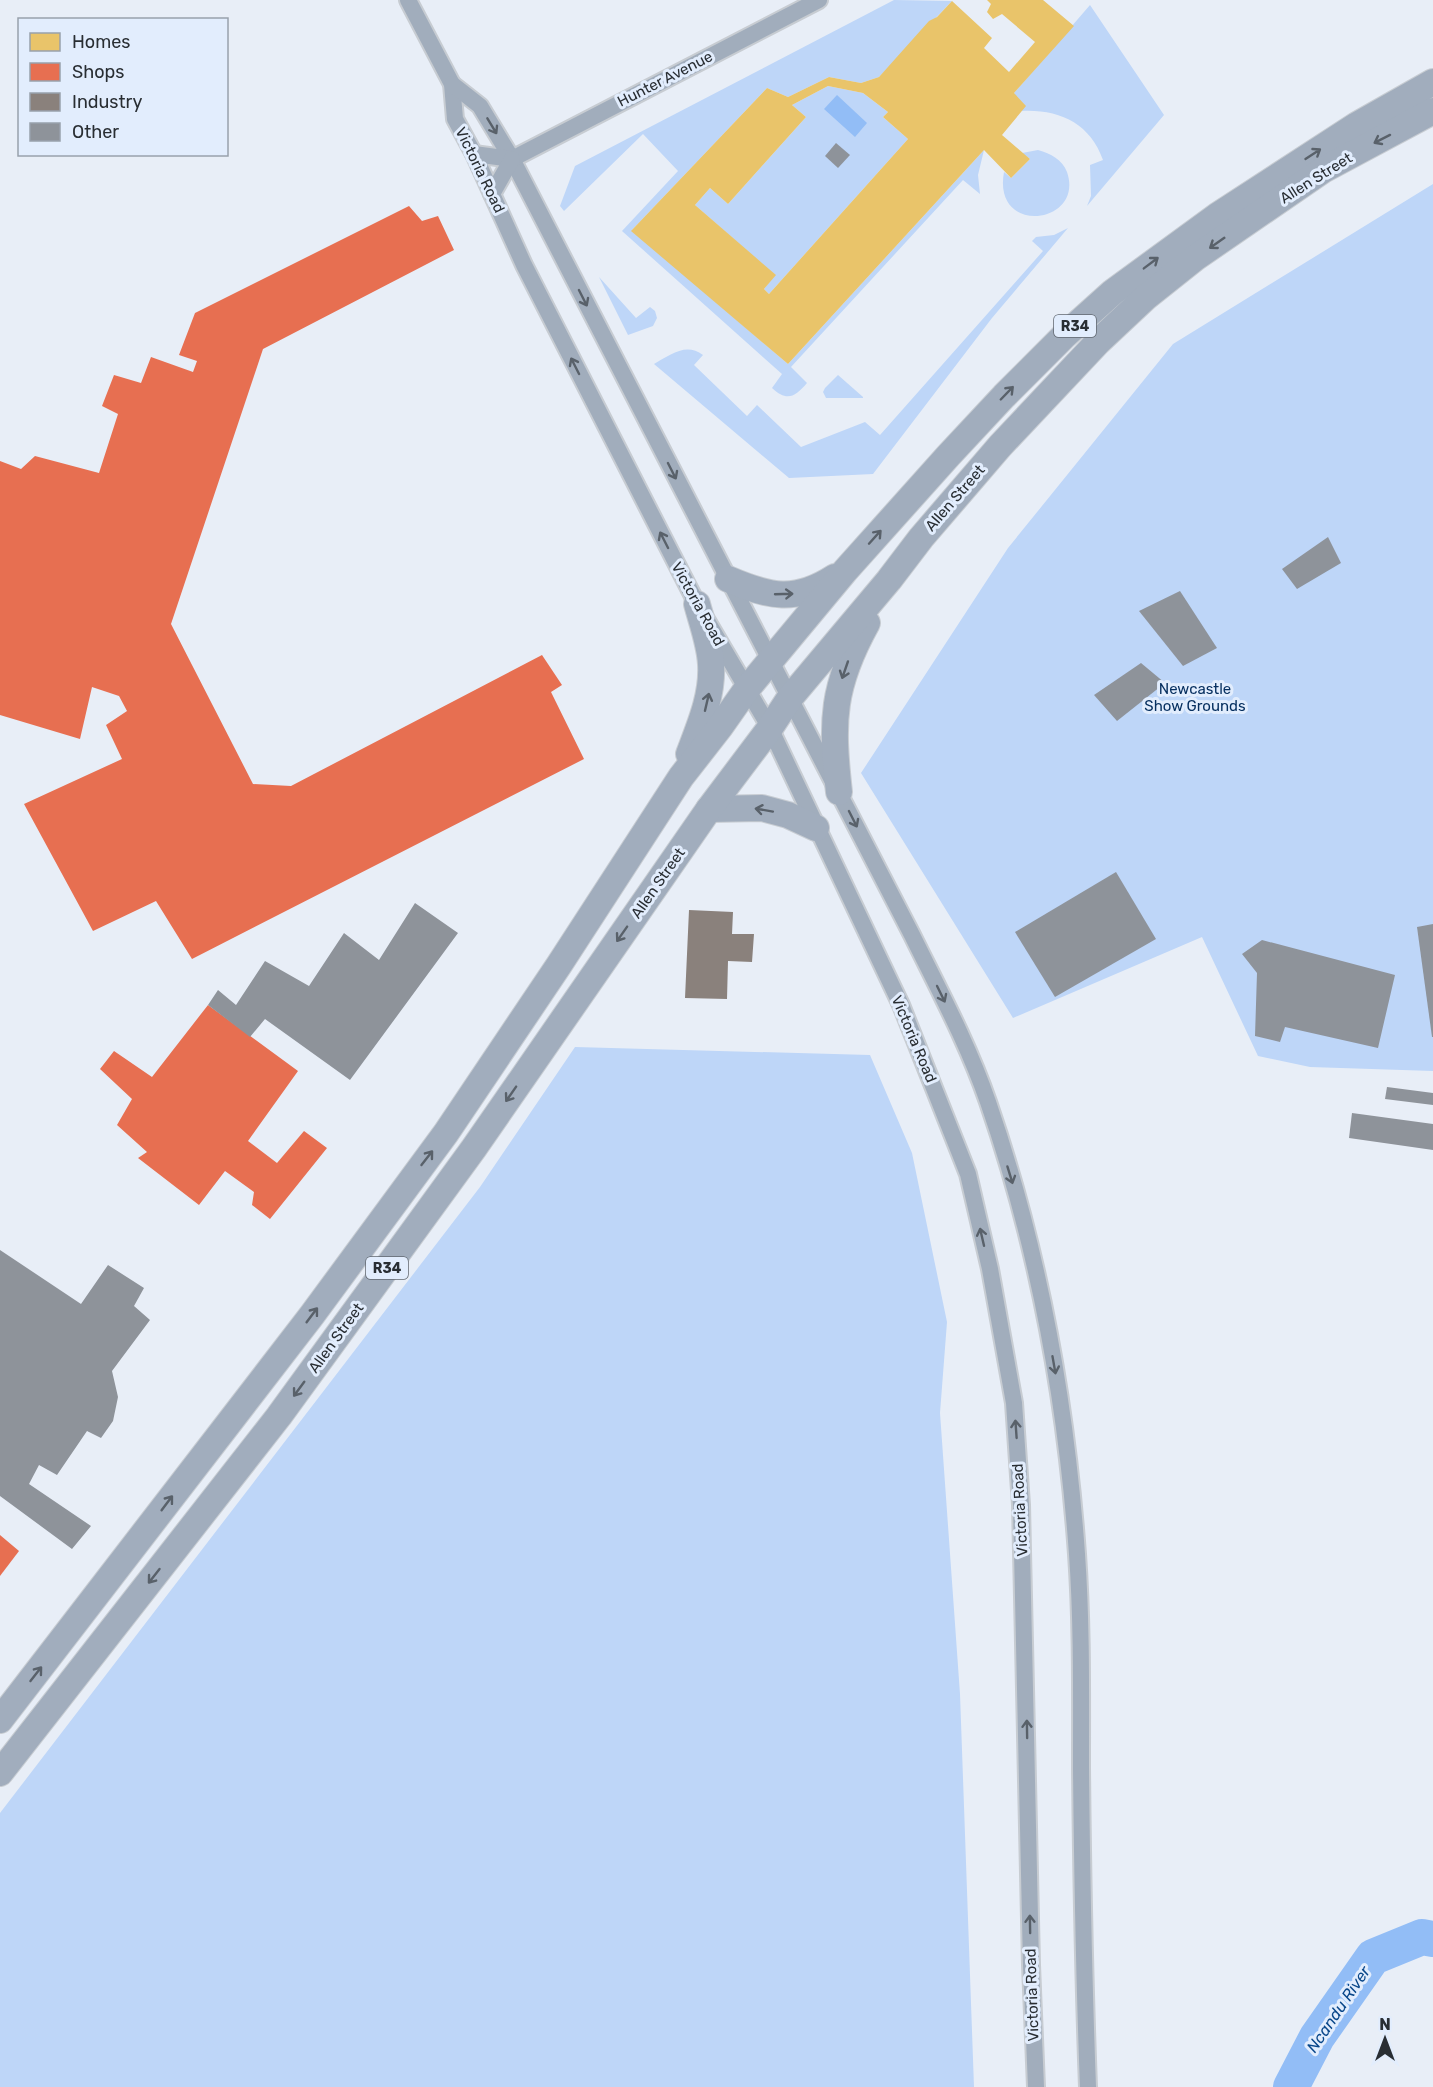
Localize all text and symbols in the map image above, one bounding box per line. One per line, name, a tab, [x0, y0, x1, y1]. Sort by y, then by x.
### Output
legend	[18, 18, 228, 156]
text: Homes	[72, 31, 130, 53]
street label: Hunter Avenue	[615, 47, 715, 111]
text: Shops	[72, 61, 124, 83]
text: Industry	[72, 91, 142, 113]
one-way arrow	[486, 117, 498, 134]
text: Other	[72, 121, 119, 143]
street label: Victoria Road	[452, 124, 508, 216]
one-way arrow	[1373, 134, 1391, 145]
one-way arrow	[1304, 148, 1321, 160]
street label: Allen Street	[1277, 149, 1356, 207]
one-way arrow	[1210, 237, 1226, 249]
one-way arrow	[1143, 256, 1159, 269]
one-way arrow	[578, 288, 589, 306]
road number: R34	[1054, 315, 1096, 337]
one-way arrow	[569, 358, 580, 376]
one-way arrow	[999, 386, 1014, 401]
street label: Allen Street	[921, 461, 989, 535]
one-way arrow	[667, 462, 679, 480]
one-way arrow	[868, 530, 882, 545]
one-way arrow	[658, 531, 669, 549]
street label: Victoria Road	[668, 559, 728, 649]
one-way arrow	[773, 589, 793, 600]
one-way arrow	[838, 660, 849, 679]
park label: Newcastle Show Grounds	[1144, 680, 1246, 715]
one-way arrow	[701, 693, 713, 712]
one-way arrow	[755, 804, 774, 815]
one-way arrow	[848, 810, 860, 828]
street label: Allen Street	[627, 844, 689, 922]
one-way arrow	[616, 925, 628, 941]
one-way arrow	[935, 984, 947, 1002]
street label: Victoria Road	[888, 993, 940, 1085]
one-way arrow	[505, 1085, 517, 1102]
one-way arrow	[421, 1150, 434, 1166]
one-way arrow	[1005, 1165, 1016, 1184]
one-way arrow	[976, 1228, 988, 1247]
road number: R34	[366, 1257, 408, 1279]
street label: Allen Street	[305, 1299, 367, 1376]
one-way arrow	[306, 1307, 318, 1323]
one-way arrow	[1049, 1355, 1060, 1375]
one-way arrow	[293, 1380, 305, 1396]
one-way arrow	[1010, 1419, 1021, 1439]
street label: Victoria Road	[1009, 1463, 1031, 1557]
one-way arrow	[161, 1495, 174, 1511]
one-way arrow	[148, 1568, 161, 1584]
one-way arrow	[29, 1666, 42, 1682]
one-way arrow	[1021, 1719, 1032, 1739]
one-way arrow	[1024, 1914, 1036, 1934]
street label: Victoria Road	[1021, 1948, 1043, 2042]
water label: Ncandu River	[1303, 1962, 1375, 2056]
north arrow	[1355, 2009, 1415, 2069]
text: N	[1379, 2015, 1391, 2034]

